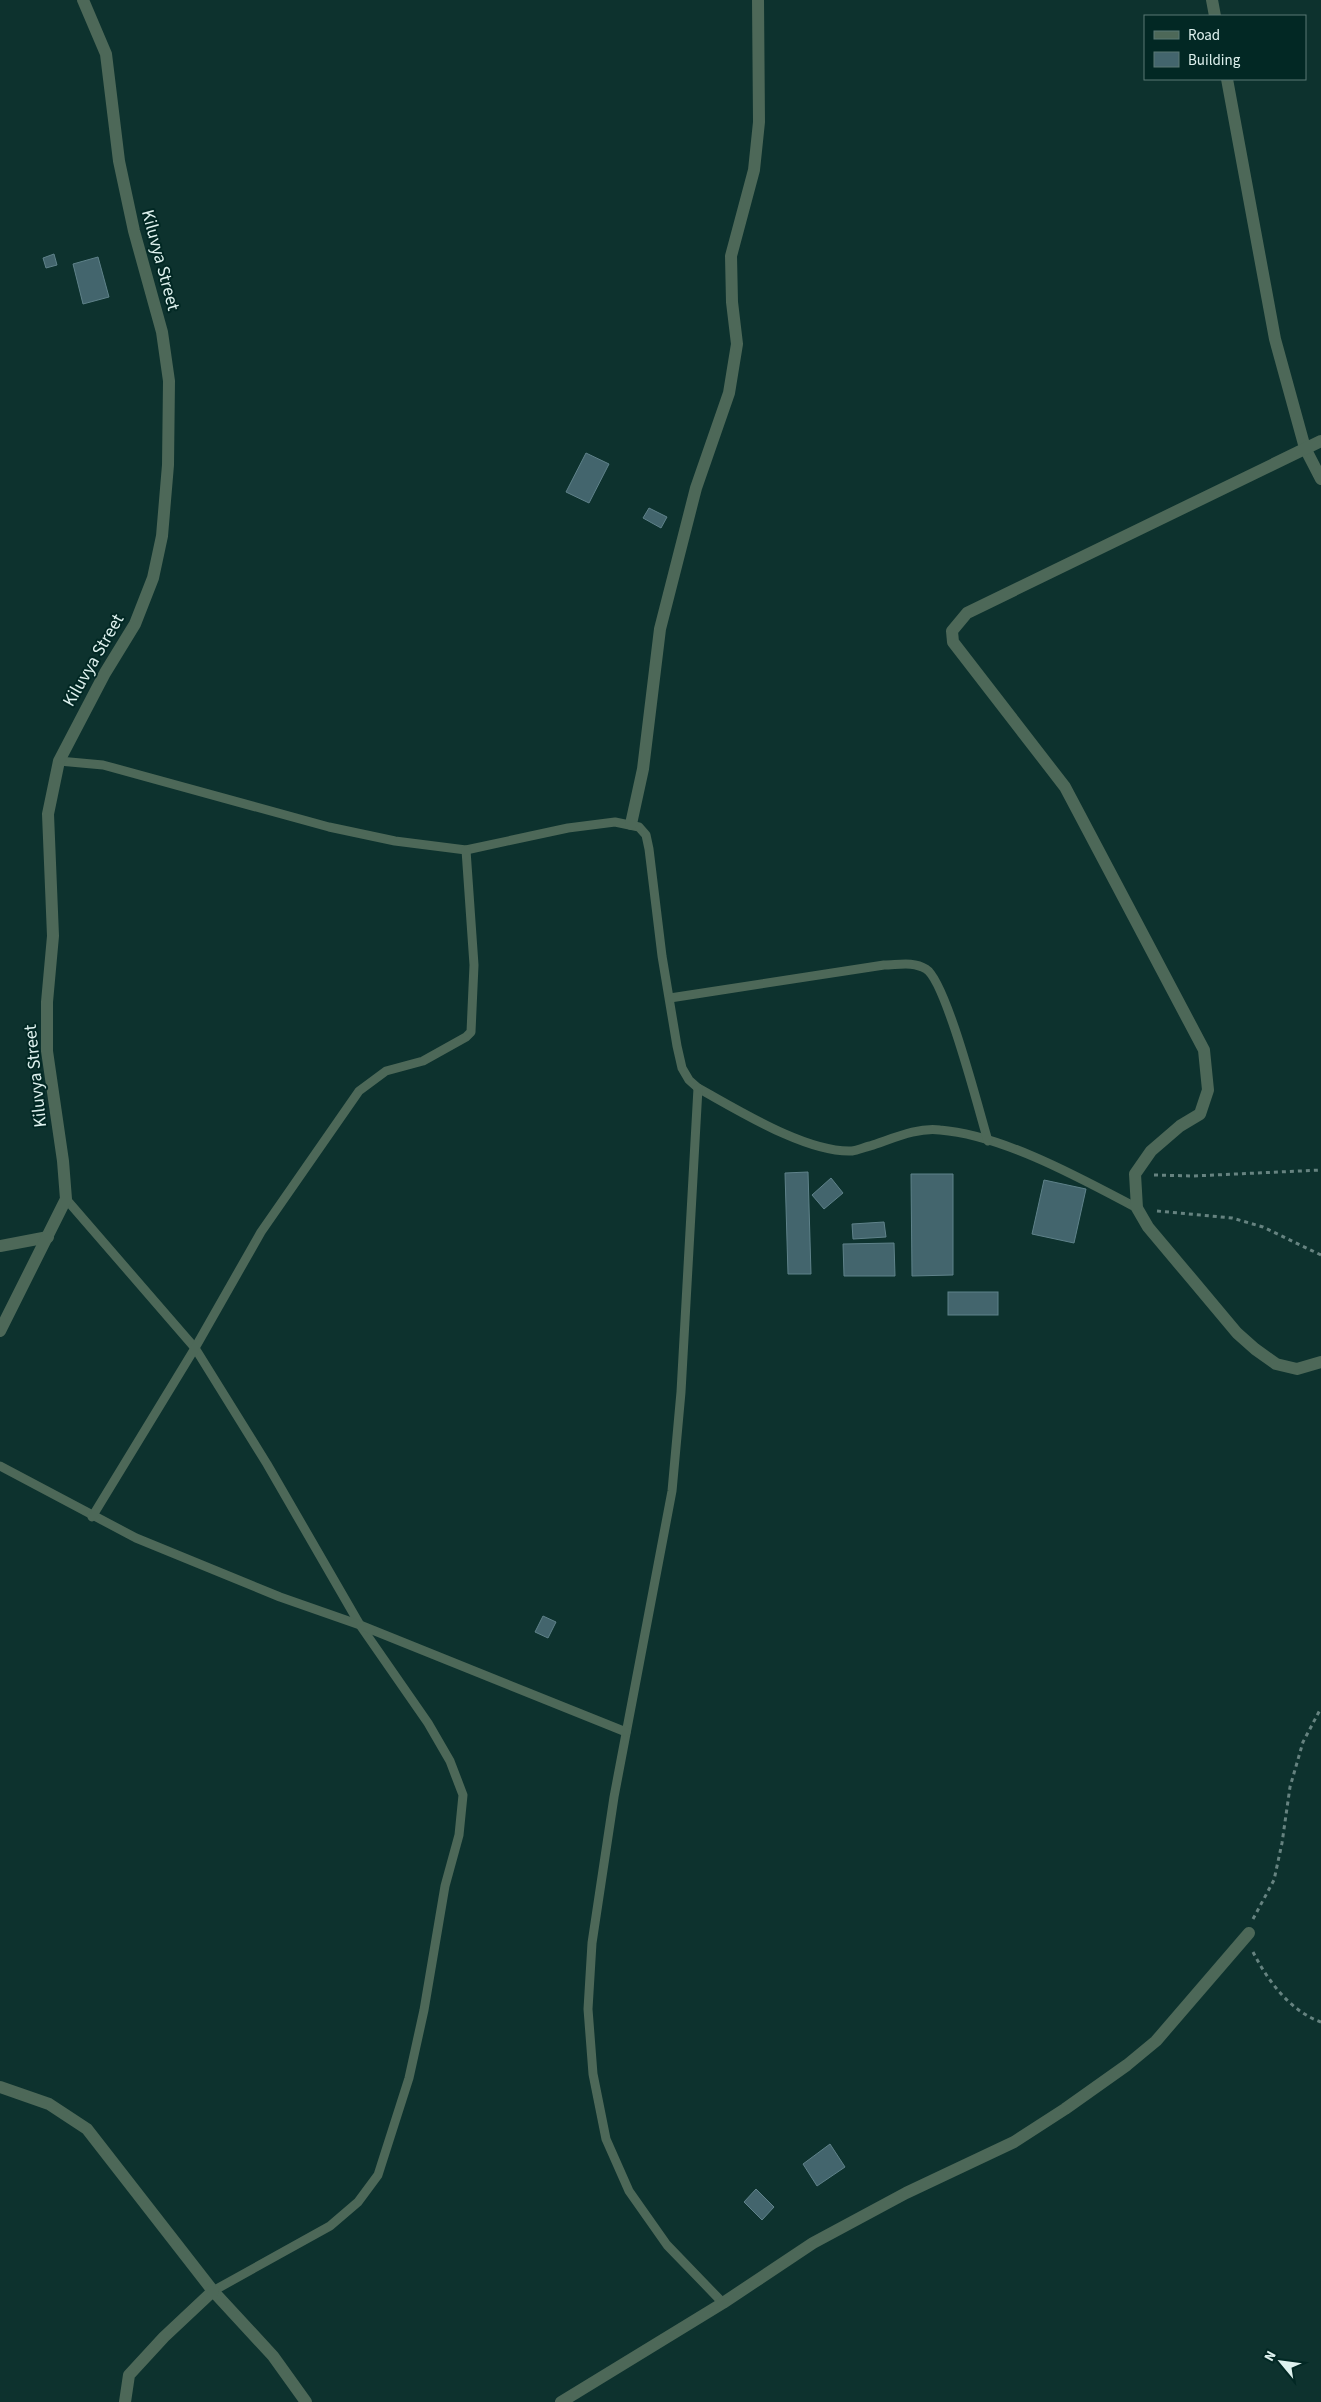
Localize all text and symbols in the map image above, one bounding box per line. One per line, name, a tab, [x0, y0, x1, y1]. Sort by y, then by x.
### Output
legend	[1144, 15, 1306, 80]
text: Road	[1188, 25, 1220, 46]
text: Building	[1188, 50, 1241, 71]
street label: Kiluvya Street	[135, 207, 186, 313]
street label: Kiluvya Street	[57, 609, 130, 711]
street label: Kiluvya Street	[18, 1023, 53, 1129]
north arrow	[1256, 2337, 1306, 2387]
text: N	[1260, 2347, 1282, 2365]

